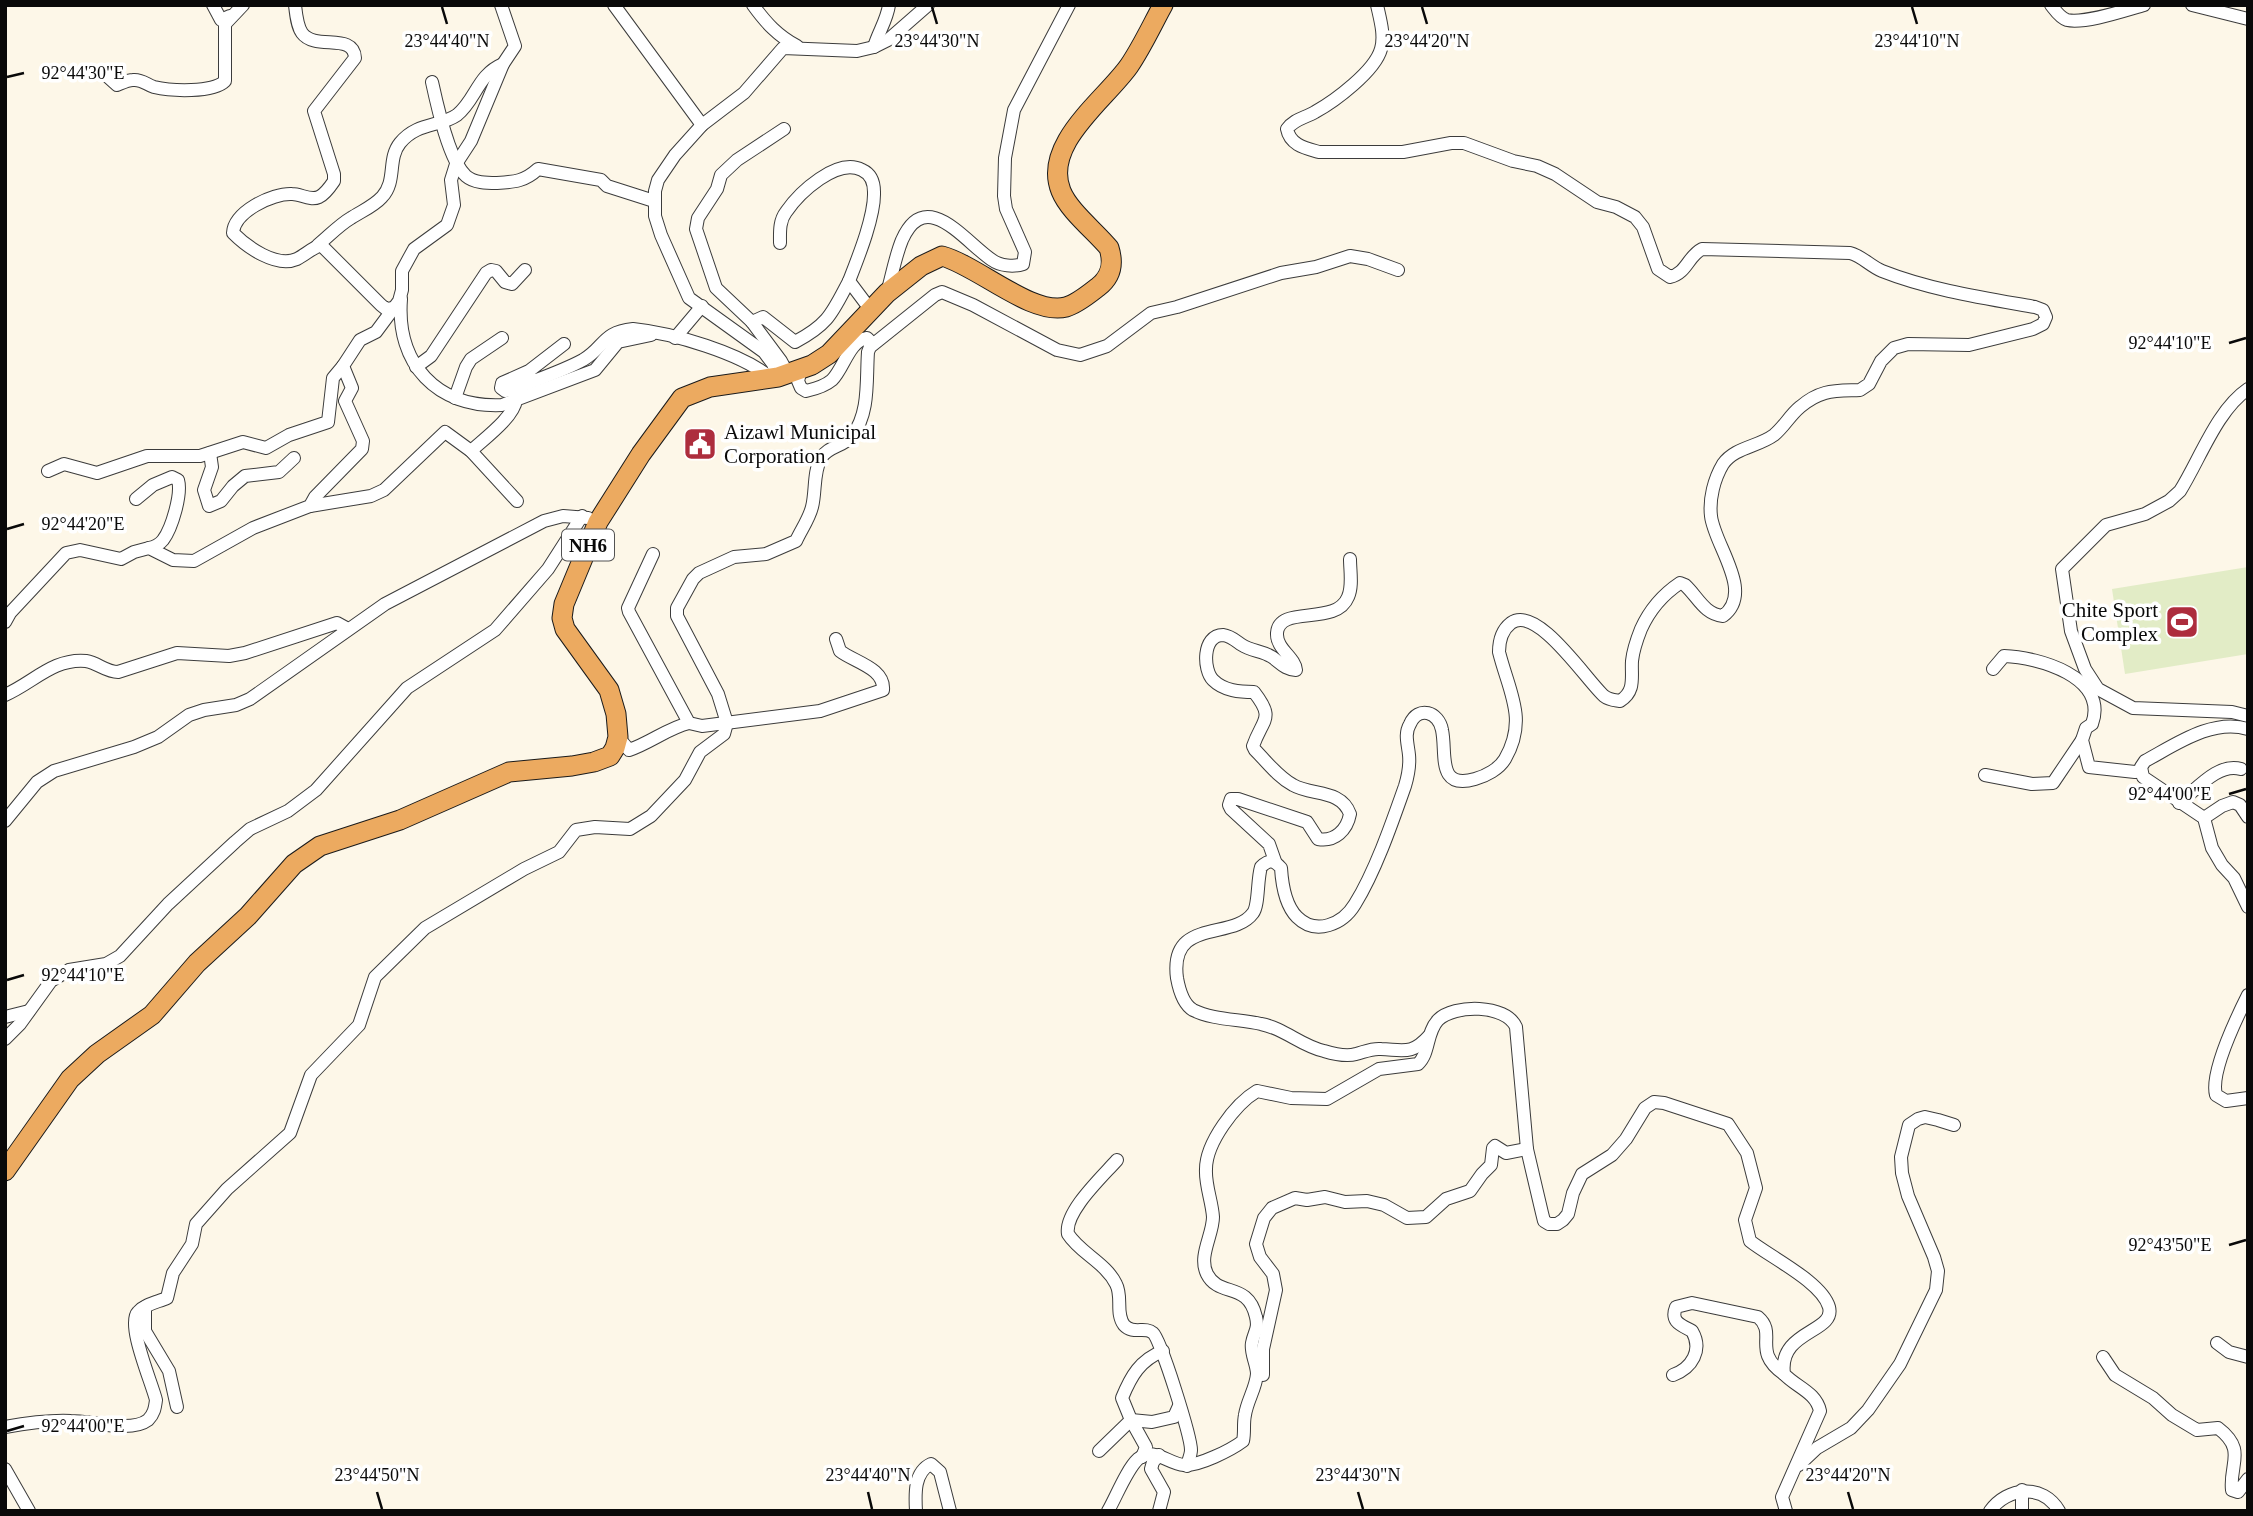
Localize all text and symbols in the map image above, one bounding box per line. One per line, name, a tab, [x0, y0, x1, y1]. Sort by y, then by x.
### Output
text: 23°44'40"N	[405, 31, 489, 51]
text: 23°44'30"N	[895, 31, 979, 51]
text: 23°44'20"N	[1385, 31, 1469, 51]
text: 23°44'10"N	[1875, 31, 1959, 51]
text: 92°44'30"E	[42, 63, 124, 83]
text: 92°44'10"E	[2129, 333, 2211, 353]
place label: Aizawl Municipal Corporation	[724, 420, 876, 468]
public building icon: Aizawl Municipal Corporation	[681, 425, 719, 463]
text: 92°44'20"E	[42, 514, 124, 534]
road number: NH6	[562, 530, 614, 560]
place label: Chite Sport Complex	[2062, 598, 2158, 646]
sports icon: Chite Sport Complex	[2163, 603, 2201, 641]
text: 92°44'00"E	[2129, 784, 2211, 804]
text: 92°44'10"E	[42, 965, 124, 985]
text: 92°43'50"E	[2129, 1235, 2211, 1255]
text: 92°44'00"E	[42, 1416, 124, 1436]
text: 23°44'50"N	[335, 1465, 419, 1485]
text: 23°44'40"N	[826, 1465, 910, 1485]
text: 23°44'30"N	[1316, 1465, 1400, 1485]
text: 23°44'20"N	[1806, 1465, 1890, 1485]

